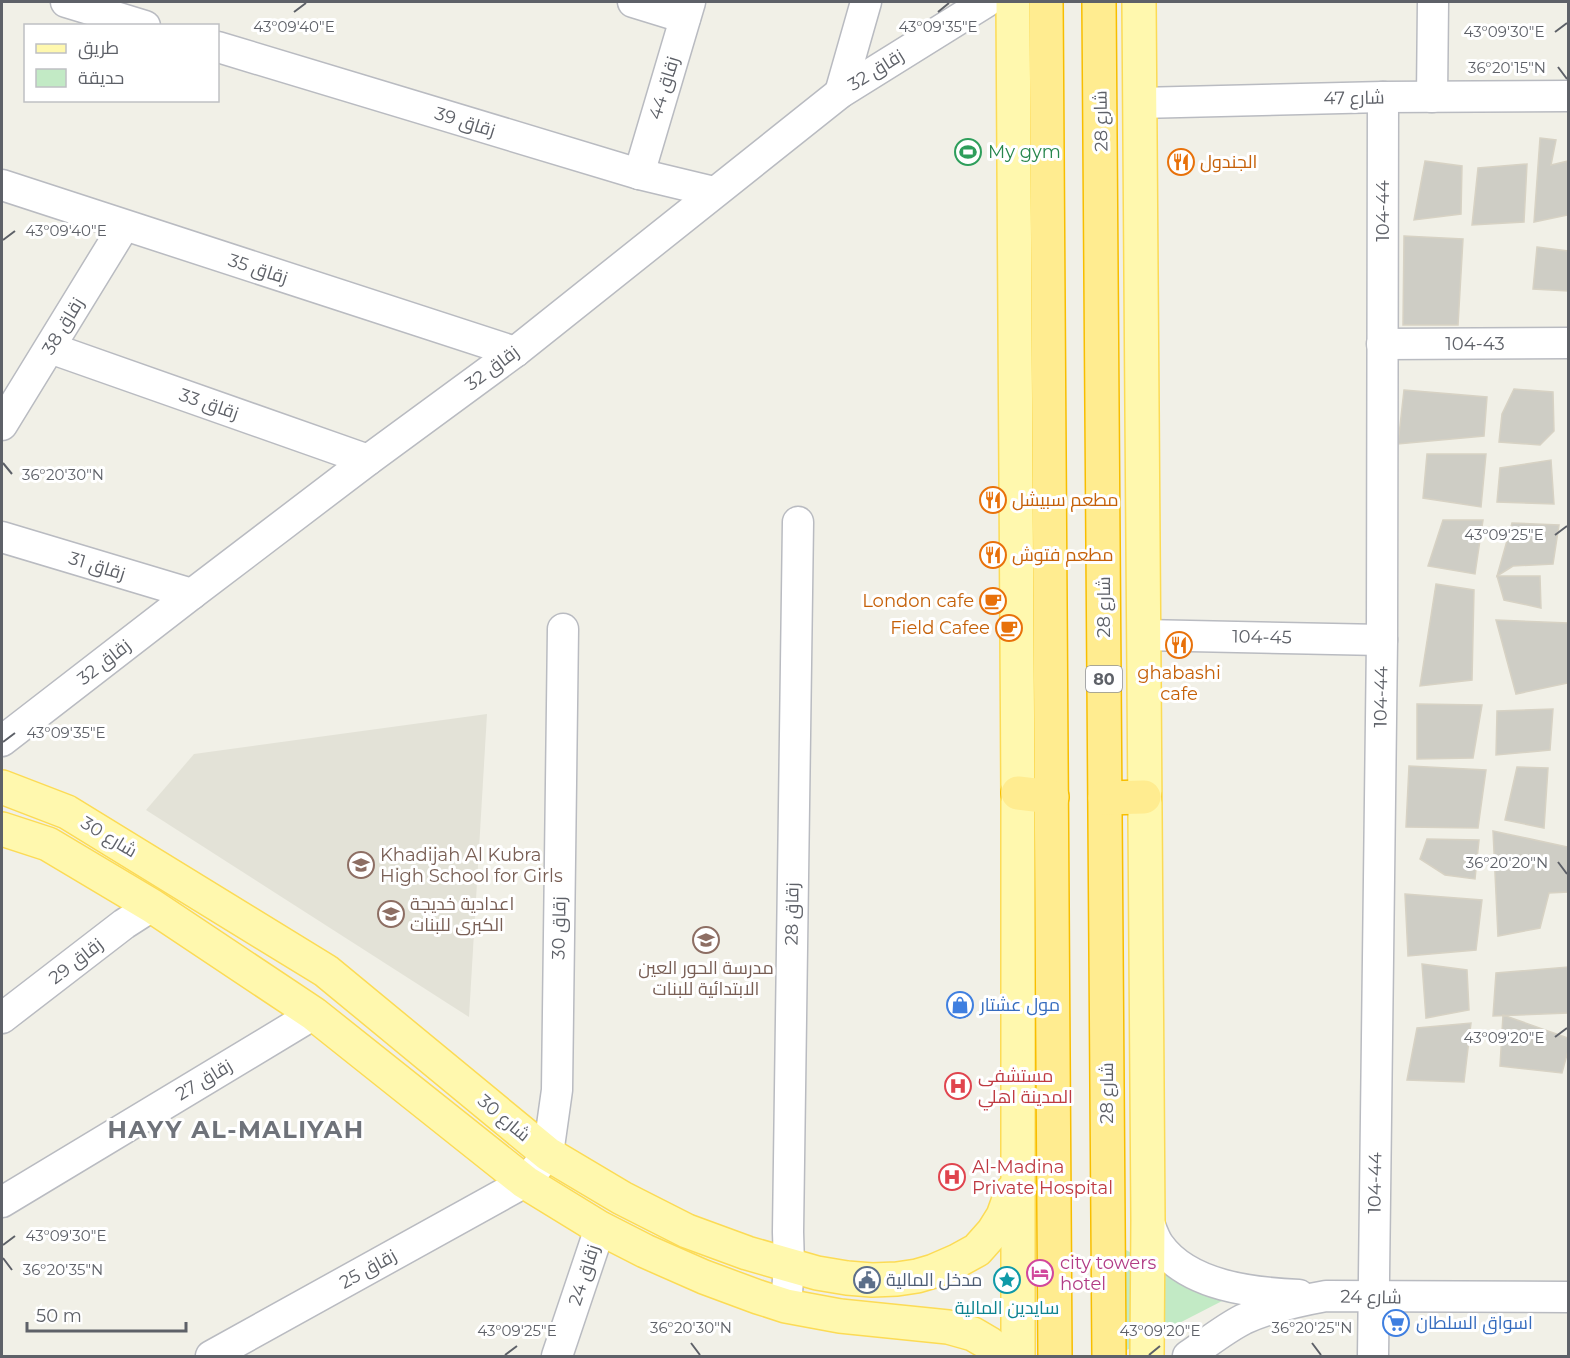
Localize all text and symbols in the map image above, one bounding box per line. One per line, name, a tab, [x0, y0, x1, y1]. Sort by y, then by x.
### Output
text: 43°09'40"E	[253, 17, 335, 36]
text: 43°09'35"E	[898, 17, 978, 36]
text: 43°09'30"E	[1464, 22, 1544, 41]
legend	[24, 24, 219, 102]
text: طريق	[78, 37, 119, 60]
street label: زقاق 32	[844, 44, 908, 96]
street label: زقاق 44	[644, 54, 685, 123]
text: 36°20'15"N	[1468, 58, 1546, 77]
text: حديقة	[78, 67, 124, 89]
street label: شارع 47	[1323, 86, 1385, 111]
street label: شارع 28	[1089, 90, 1114, 152]
street label: زقاق 39	[432, 102, 498, 143]
sports icon: My gym	[953, 137, 983, 167]
place label: My gym	[988, 141, 1061, 163]
restaurant icon: الجندول	[1166, 147, 1196, 177]
place label: الجندول	[1200, 151, 1257, 173]
street label: 104-44	[1372, 180, 1394, 242]
text: 43°09'40"E	[25, 221, 107, 240]
street label: زقاق 35	[225, 249, 291, 290]
street label: زقاق 38	[37, 293, 89, 359]
street label: 104-43	[1445, 333, 1505, 355]
street label: زقاق 32	[461, 341, 524, 396]
street label: زقاق 33	[176, 384, 242, 425]
text: 36°20'30"N	[22, 465, 104, 484]
restaurant icon: مطعم سبيشل	[978, 485, 1008, 515]
place label: مطعم سبيشل	[1012, 489, 1119, 512]
text: 43°09'25"E	[1464, 525, 1544, 544]
restaurant icon: مطعم فتوش	[978, 540, 1008, 570]
place label: مطعم فتوش	[1012, 544, 1113, 567]
street label: زقاق 31	[66, 547, 128, 586]
street label: شارع 28	[1093, 576, 1116, 638]
cafe icon: London cafe	[978, 586, 1008, 616]
place label: London cafe	[862, 590, 974, 612]
cafe icon: Field Cafee	[994, 613, 1024, 643]
place label: Field Cafee	[890, 617, 990, 639]
street label: 104-45	[1232, 625, 1292, 649]
restaurant icon: ghabashi cafe	[1164, 630, 1194, 660]
street label: زقاق 32	[73, 634, 136, 690]
place label: ghabashi cafe	[1137, 662, 1221, 705]
road number: 80	[1086, 666, 1122, 692]
street label: 104-44	[1369, 666, 1393, 728]
text: 43°09'35"E	[26, 723, 106, 742]
street label: شارع 30	[76, 812, 141, 863]
place label: Khadijah Al Kubra High School for Girls	[380, 844, 563, 887]
school or university icon: Khadijah Al Kubra High School for Girls	[346, 850, 376, 880]
text: 36°20'20"N	[1466, 853, 1548, 872]
street label: زقاق 28	[780, 882, 805, 946]
place label: اعدادية خديجة الكبرى للبنات	[410, 893, 514, 936]
street label: زقاق 30	[547, 896, 572, 960]
school or university icon: اعدادية خديجة الكبرى للبنات	[376, 899, 406, 929]
school or university icon: مدرسة الحور العين الابتدائية للبنات	[691, 925, 721, 955]
street label: زقاق 29	[45, 933, 108, 990]
place label: مدرسة الحور العين الابتدائية للبنات	[638, 957, 774, 1000]
shop icon: مول عشتار	[945, 990, 975, 1020]
place label: مول عشتار	[979, 994, 1060, 1016]
text: 43°09'20"E	[1464, 1028, 1545, 1047]
street label: زقاق 27	[172, 1055, 237, 1106]
street label: شارع 28	[1096, 1062, 1119, 1124]
place label: مستشفى المدينة اهلي	[978, 1065, 1073, 1111]
hospital icon: مستشفى المدينة اهلي	[943, 1071, 973, 1101]
street label: شارع 30	[473, 1090, 535, 1147]
district label: HAYY AL-MALIYAH	[107, 1115, 365, 1144]
street label: 104-44	[1363, 1152, 1387, 1214]
place label: Al-Madina Private Hospital	[972, 1156, 1113, 1199]
hospital icon: Al-Madina Private Hospital	[937, 1162, 967, 1192]
text: 43°09'30"E	[26, 1226, 106, 1245]
street label: زقاق 24	[564, 1242, 605, 1309]
street label: زقاق 25	[336, 1244, 401, 1294]
place label: city towers hotel	[1060, 1252, 1156, 1295]
hotel icon: city towers hotel	[1025, 1258, 1055, 1288]
text: 36°20'35"N	[23, 1260, 103, 1279]
public building icon: مدخل المالية	[852, 1265, 882, 1295]
place icon: سايدين المالية	[992, 1265, 1022, 1295]
place label: مدخل المالية	[886, 1269, 982, 1291]
street label: شارع 24	[1340, 1285, 1402, 1310]
scale bar	[27, 1295, 186, 1333]
place label: سايدين المالية	[955, 1297, 1059, 1319]
text: 50 m	[36, 1305, 82, 1327]
supermarket icon: اسواق السلطان	[1381, 1308, 1411, 1338]
place label: اسواق السلطان	[1416, 1312, 1533, 1335]
text: 36°20'30"N	[650, 1318, 732, 1337]
text: 36°20'25"N	[1272, 1318, 1352, 1337]
text: 43°09'25"E	[477, 1321, 557, 1340]
text: 43°09'20"E	[1120, 1321, 1201, 1340]

